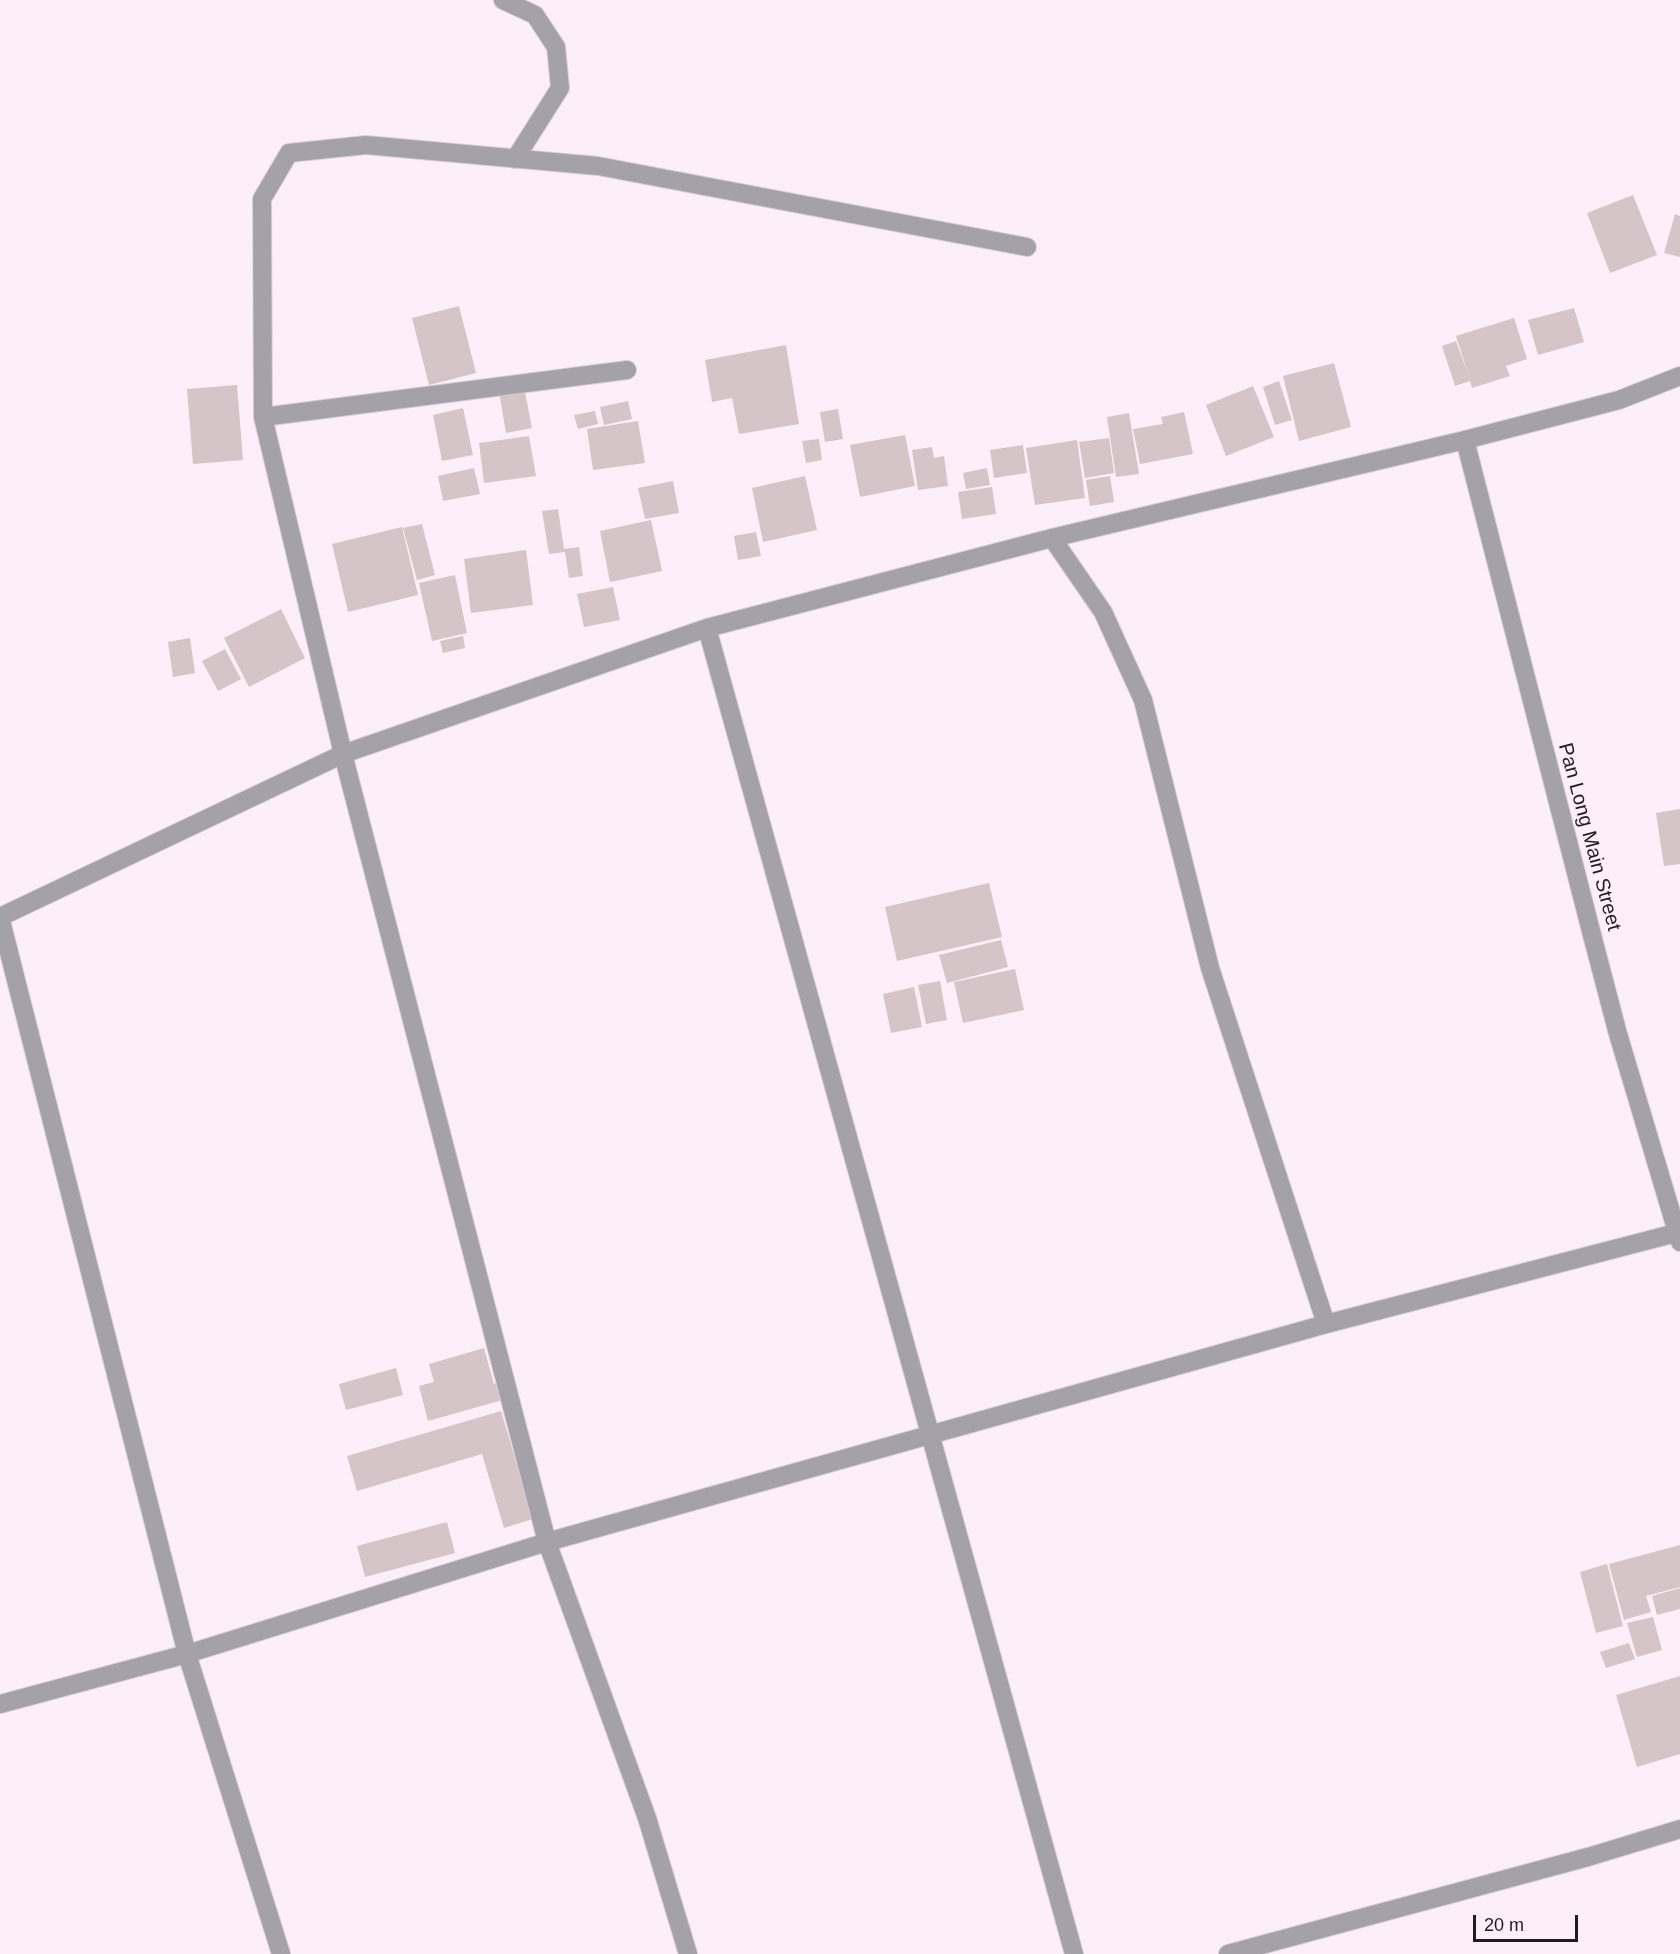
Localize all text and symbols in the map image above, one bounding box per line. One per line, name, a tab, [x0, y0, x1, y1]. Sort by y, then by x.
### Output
street label: Pan Long Main Street	[1552, 740, 1626, 934]
scale bar	[1476, 1903, 1581, 1941]
text: 20 m	[1484, 1915, 1524, 1935]

